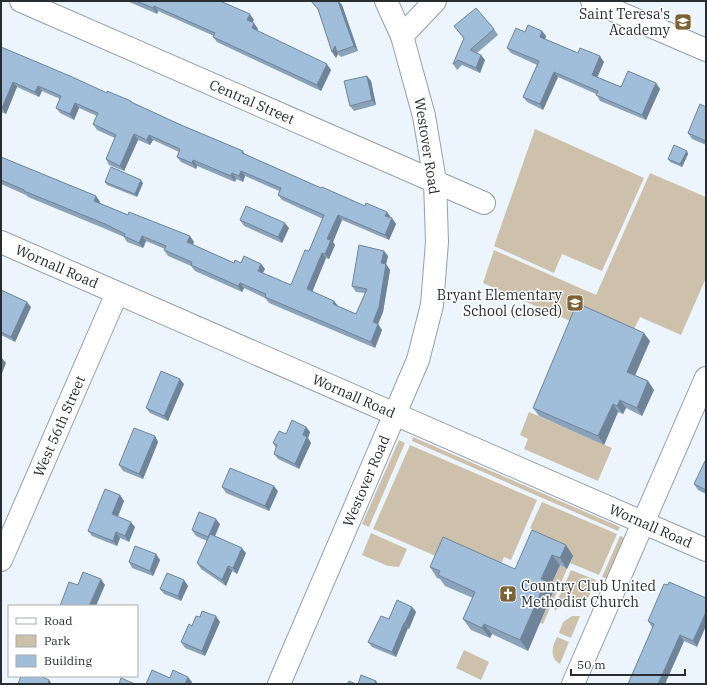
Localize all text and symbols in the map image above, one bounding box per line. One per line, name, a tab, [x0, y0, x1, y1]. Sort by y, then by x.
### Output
place label: Saint Teresa's Academy	[579, 5, 671, 39]
school or university icon: Saint Teresa's Academy	[673, 12, 693, 32]
street label: Central Street	[207, 75, 297, 128]
street label: Westover Road	[410, 96, 444, 196]
street label: Wornall Road	[13, 240, 102, 293]
place label: Bryant Elementary School (closed)	[437, 286, 563, 320]
school or university icon: Bryant Elementary School (closed)	[565, 293, 585, 313]
street label: Wornall Road	[310, 370, 399, 422]
street label: West 56th Street	[29, 373, 89, 479]
street label: Westover Road	[339, 432, 394, 529]
street label: Wornall Road	[606, 500, 695, 552]
place label: Country Club United Methodist Church	[521, 577, 657, 611]
church icon: Country Club United Methodist Church	[498, 584, 518, 604]
legend	[8, 605, 138, 677]
text: Road	[44, 613, 73, 628]
text: Park	[44, 633, 70, 648]
scale bar	[571, 651, 685, 677]
text: Building	[44, 653, 92, 668]
text: 50 m	[577, 657, 606, 672]

